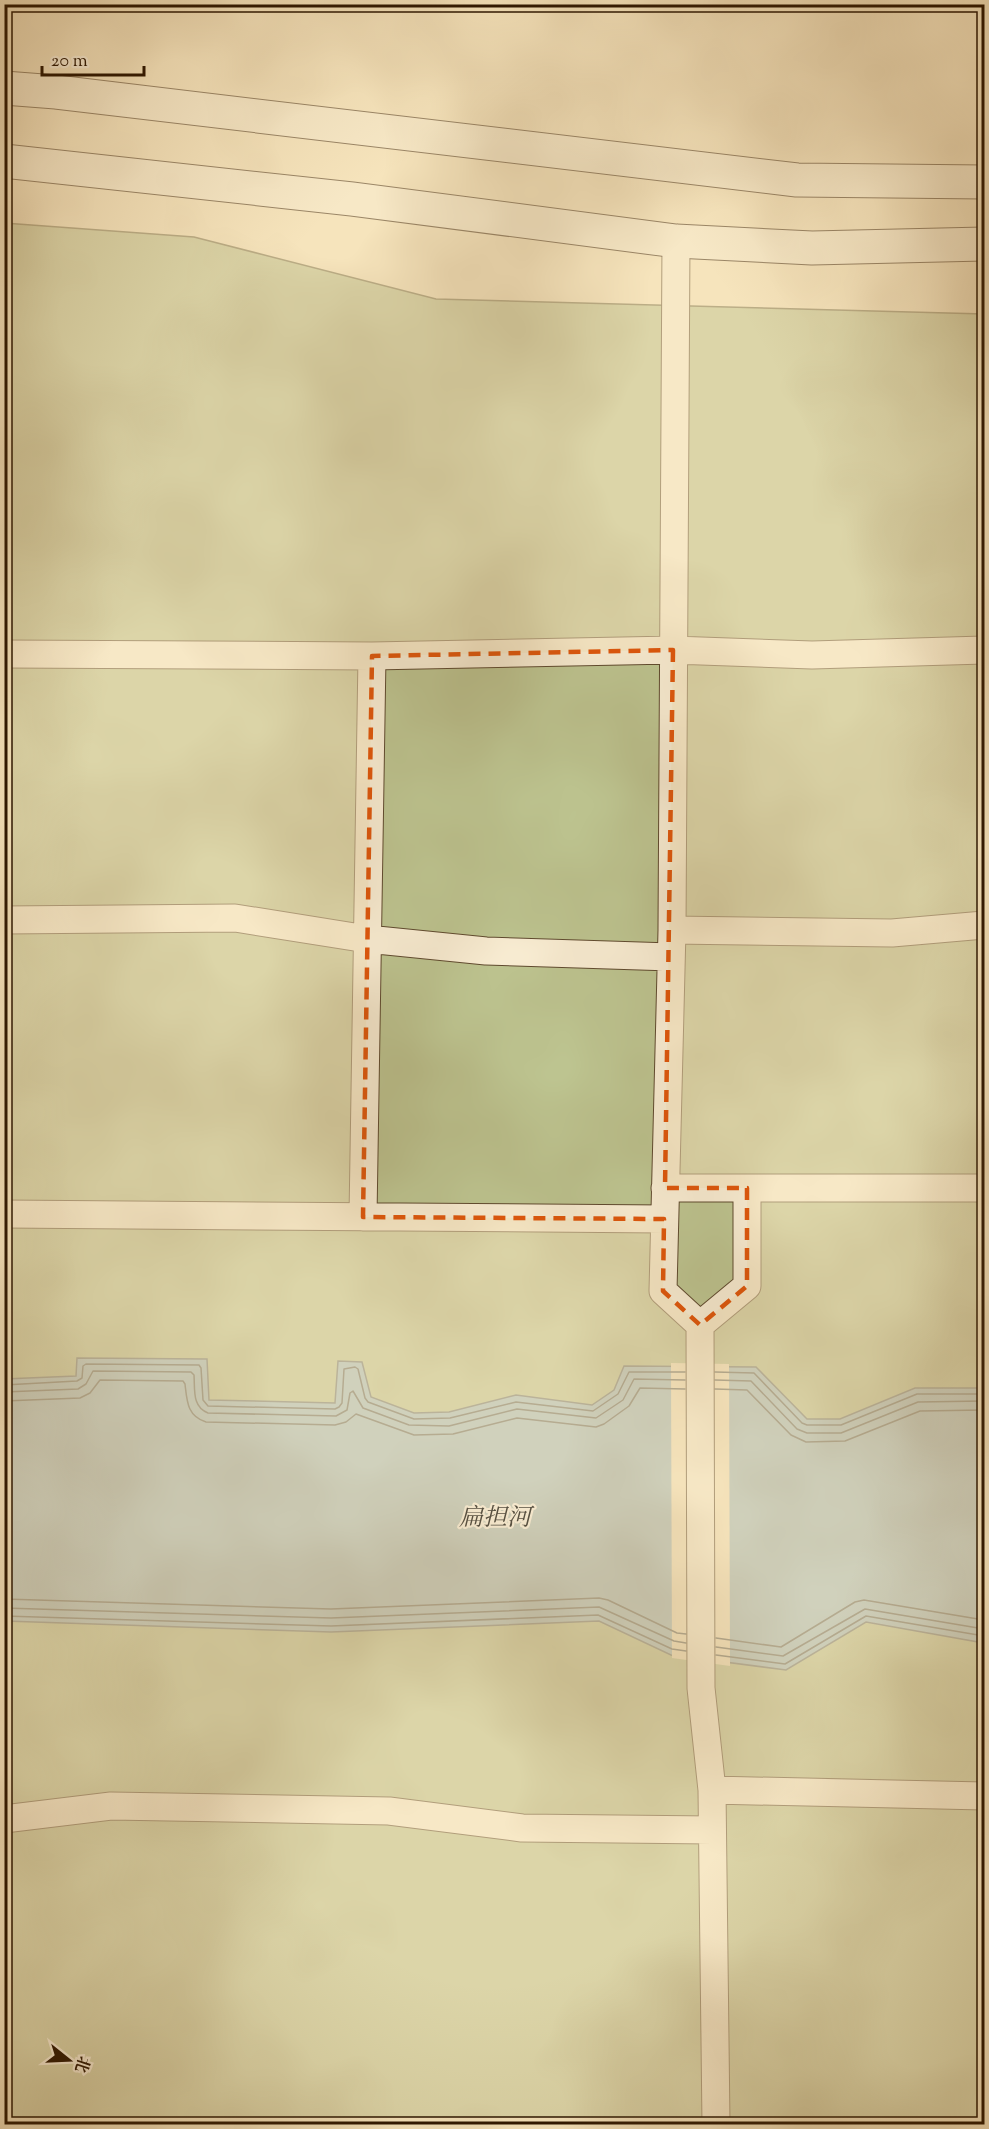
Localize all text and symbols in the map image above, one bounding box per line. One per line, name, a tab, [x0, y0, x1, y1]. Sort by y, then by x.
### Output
scale bar	[42, 39, 144, 77]
text: 20 m	[51, 49, 88, 75]
water label: 扁担河	[459, 1502, 535, 1536]
north arrow	[39, 2030, 99, 2090]
text: 北	[67, 2053, 94, 2075]

